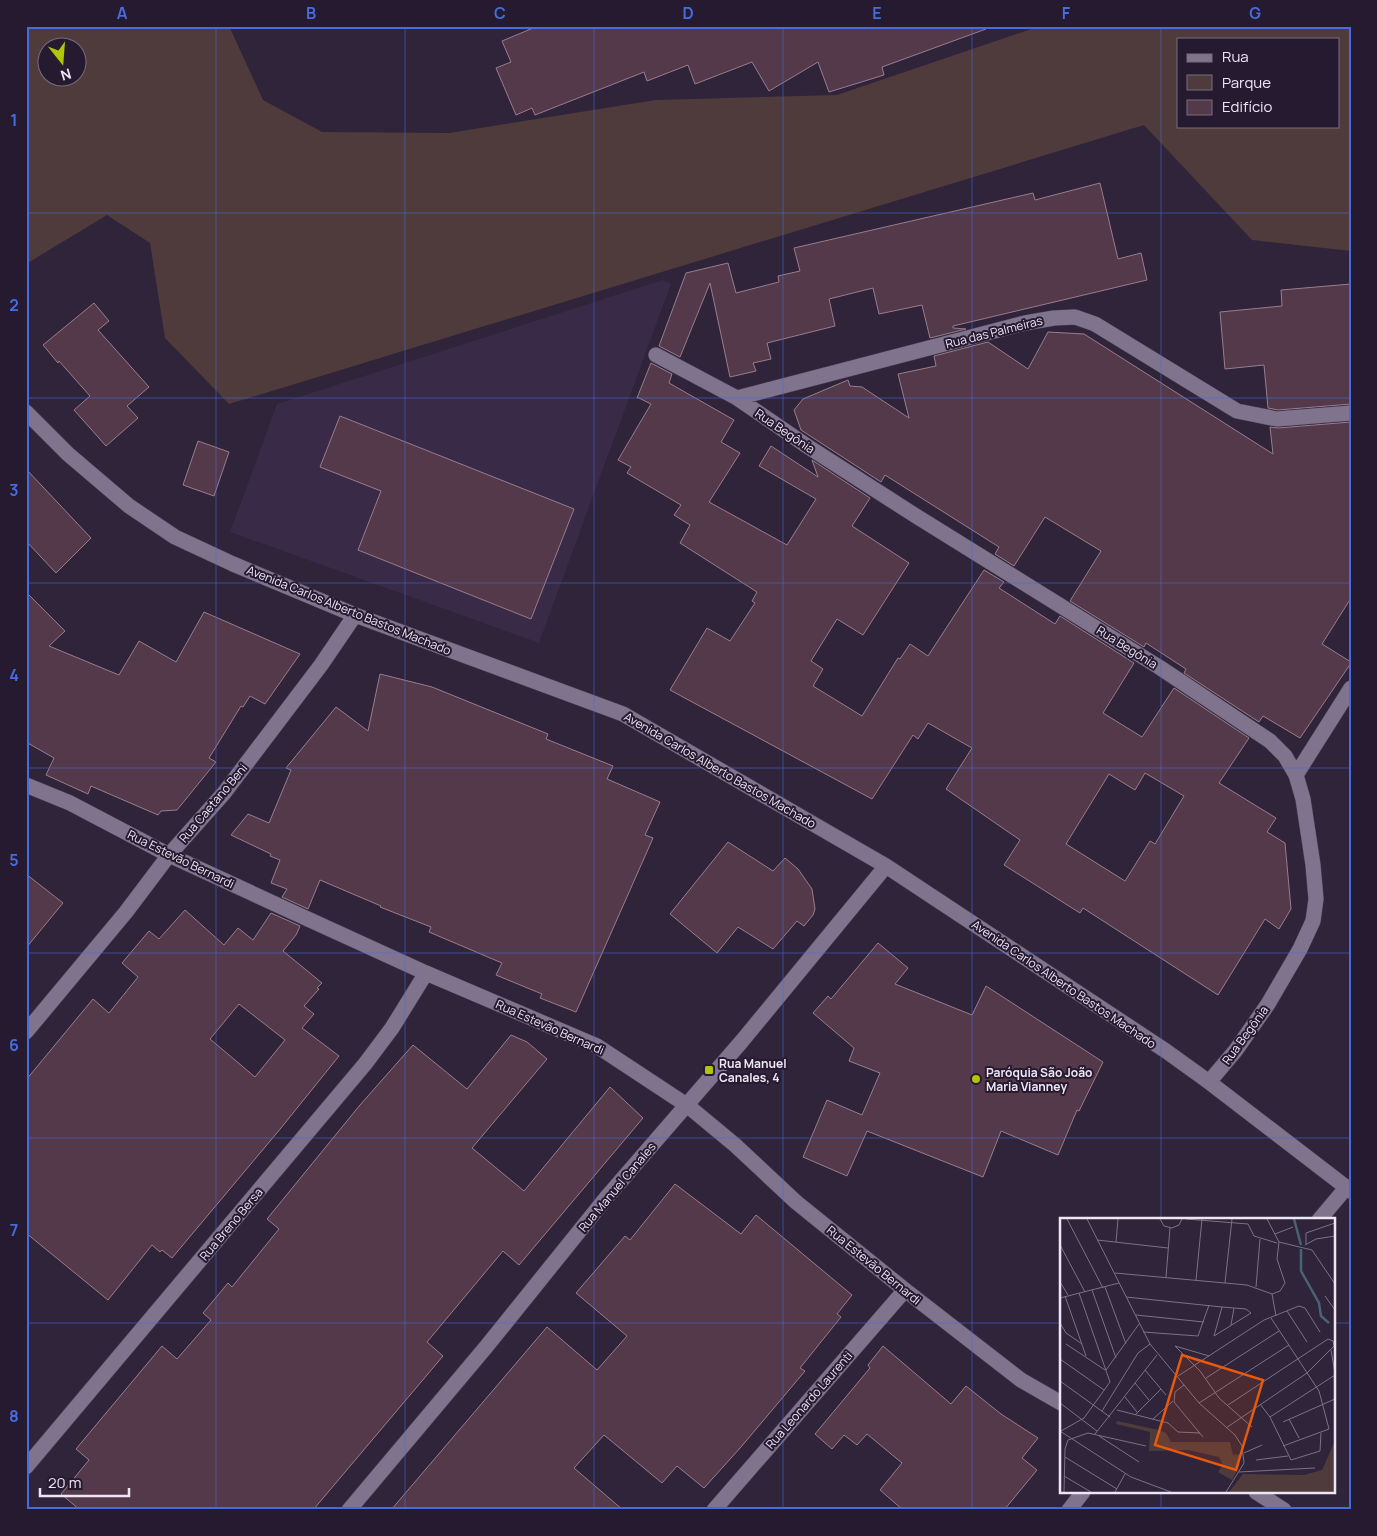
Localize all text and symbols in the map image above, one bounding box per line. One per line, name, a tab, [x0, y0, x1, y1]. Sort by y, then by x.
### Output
text: A	[117, 2, 128, 24]
text: B	[306, 2, 316, 24]
text: C	[494, 2, 506, 24]
text: D	[682, 2, 694, 24]
text: E	[872, 2, 882, 24]
text: F	[1062, 2, 1071, 24]
text: G	[1249, 2, 1261, 24]
north arrow	[38, 38, 88, 88]
legend	[1177, 38, 1340, 128]
text: Rua	[1222, 46, 1249, 67]
text: N	[58, 64, 74, 85]
text: Parque	[1222, 72, 1271, 93]
text: Edifício	[1222, 96, 1273, 117]
text: 1	[10, 109, 18, 131]
text: 2	[9, 294, 19, 316]
street label: Rua das Palmeiras	[944, 312, 1044, 352]
street label: Rua Begônia	[752, 405, 818, 457]
text: 3	[9, 479, 19, 501]
street label: Avenida Carlos Alberto Bastos Machado	[244, 561, 454, 659]
street label: Rua Begônia	[1093, 622, 1161, 672]
text: 4	[9, 664, 19, 686]
street label: Avenida Carlos Alberto Bastos Machado	[621, 708, 819, 832]
street label: Rua Caetano Beni	[175, 760, 251, 846]
street label: Rua Estevão Bernardi	[125, 826, 237, 892]
text: 5	[9, 849, 19, 871]
street label: Avenida Carlos Alberto Bastos Machado	[968, 916, 1160, 1052]
street label: Rua Estevão Bernardi	[493, 995, 607, 1059]
street label: Rua Begônia	[1218, 1002, 1272, 1068]
text: 6	[9, 1034, 19, 1056]
place label: Rua Manuel Canales, 4	[719, 1055, 787, 1086]
marker: Rua Manuel Canales, 4	[703, 1064, 715, 1076]
place label: Paróquia São João Maria Vianney	[986, 1064, 1092, 1095]
marker: Paróquia São João Maria Vianney	[970, 1073, 982, 1085]
street label: Rua Manuel Canales	[574, 1139, 660, 1235]
street label: Rua Breno Bersa	[196, 1184, 266, 1264]
inset map	[1060, 1218, 1334, 1494]
text: 7	[10, 1219, 18, 1241]
street label: Rua Estevão Bernardi	[823, 1222, 925, 1308]
street label: Rua Leonardo Laurenti	[762, 1348, 856, 1452]
text: 8	[9, 1405, 19, 1427]
scale bar	[40, 1466, 129, 1498]
text: 20 m	[48, 1472, 81, 1493]

